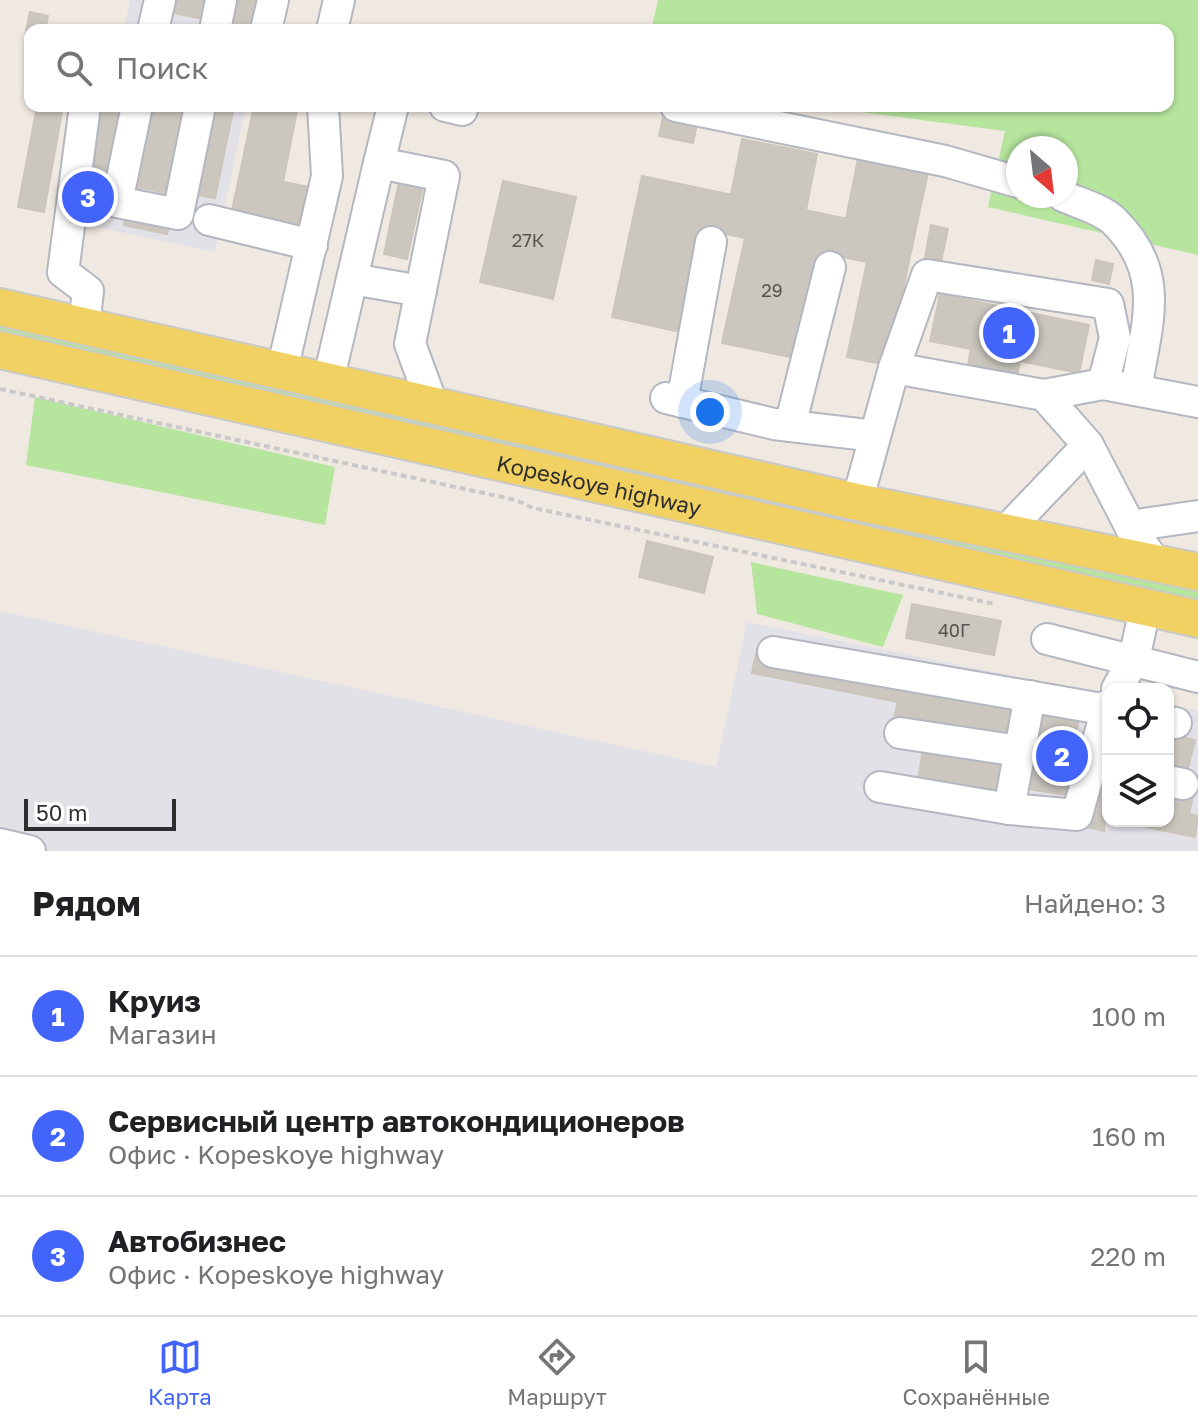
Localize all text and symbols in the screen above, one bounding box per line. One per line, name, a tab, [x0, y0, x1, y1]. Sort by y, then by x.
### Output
search box	[24, 24, 1174, 112]
icon: search	[52, 46, 96, 90]
text: Поиск	[116, 50, 208, 86]
north arrow	[1006, 136, 1078, 208]
pin: 3	[62, 167, 114, 227]
house number: 27К	[512, 229, 545, 251]
house number: 29	[761, 279, 783, 301]
pin: 1	[983, 303, 1035, 363]
your location	[690, 392, 730, 432]
street label: Kopeskoye highway	[494, 448, 704, 521]
house number: 40Г	[938, 619, 970, 641]
map controls	[1102, 683, 1174, 827]
button: locate	[1102, 683, 1174, 755]
pin: 2	[1036, 726, 1088, 786]
button: layers	[1102, 755, 1174, 827]
scale bar	[24, 795, 176, 831]
text: 50 m	[36, 799, 87, 826]
text: Рядом	[32, 883, 141, 923]
text: Найдено: 3	[1024, 888, 1166, 919]
text: Круиз	[108, 983, 201, 1019]
text: 1	[51, 1001, 65, 1032]
text: 100 m	[1092, 1001, 1166, 1032]
text: Магазин	[108, 1019, 217, 1050]
text: Сервисный центр автокондиционеров	[108, 1103, 685, 1139]
text: 2	[50, 1121, 66, 1152]
text: 160 m	[1092, 1121, 1166, 1152]
text: Офис · Kopeskoye highway	[108, 1139, 444, 1170]
text: Автобизнес	[108, 1223, 286, 1259]
text: 3	[50, 1241, 66, 1272]
text: 220 m	[1090, 1241, 1166, 1272]
text: Офис · Kopeskoye highway	[108, 1259, 444, 1290]
tab: Карта	[148, 1335, 212, 1410]
tab: Маршрут	[507, 1335, 607, 1410]
tab: Сохранённые	[902, 1335, 1050, 1410]

